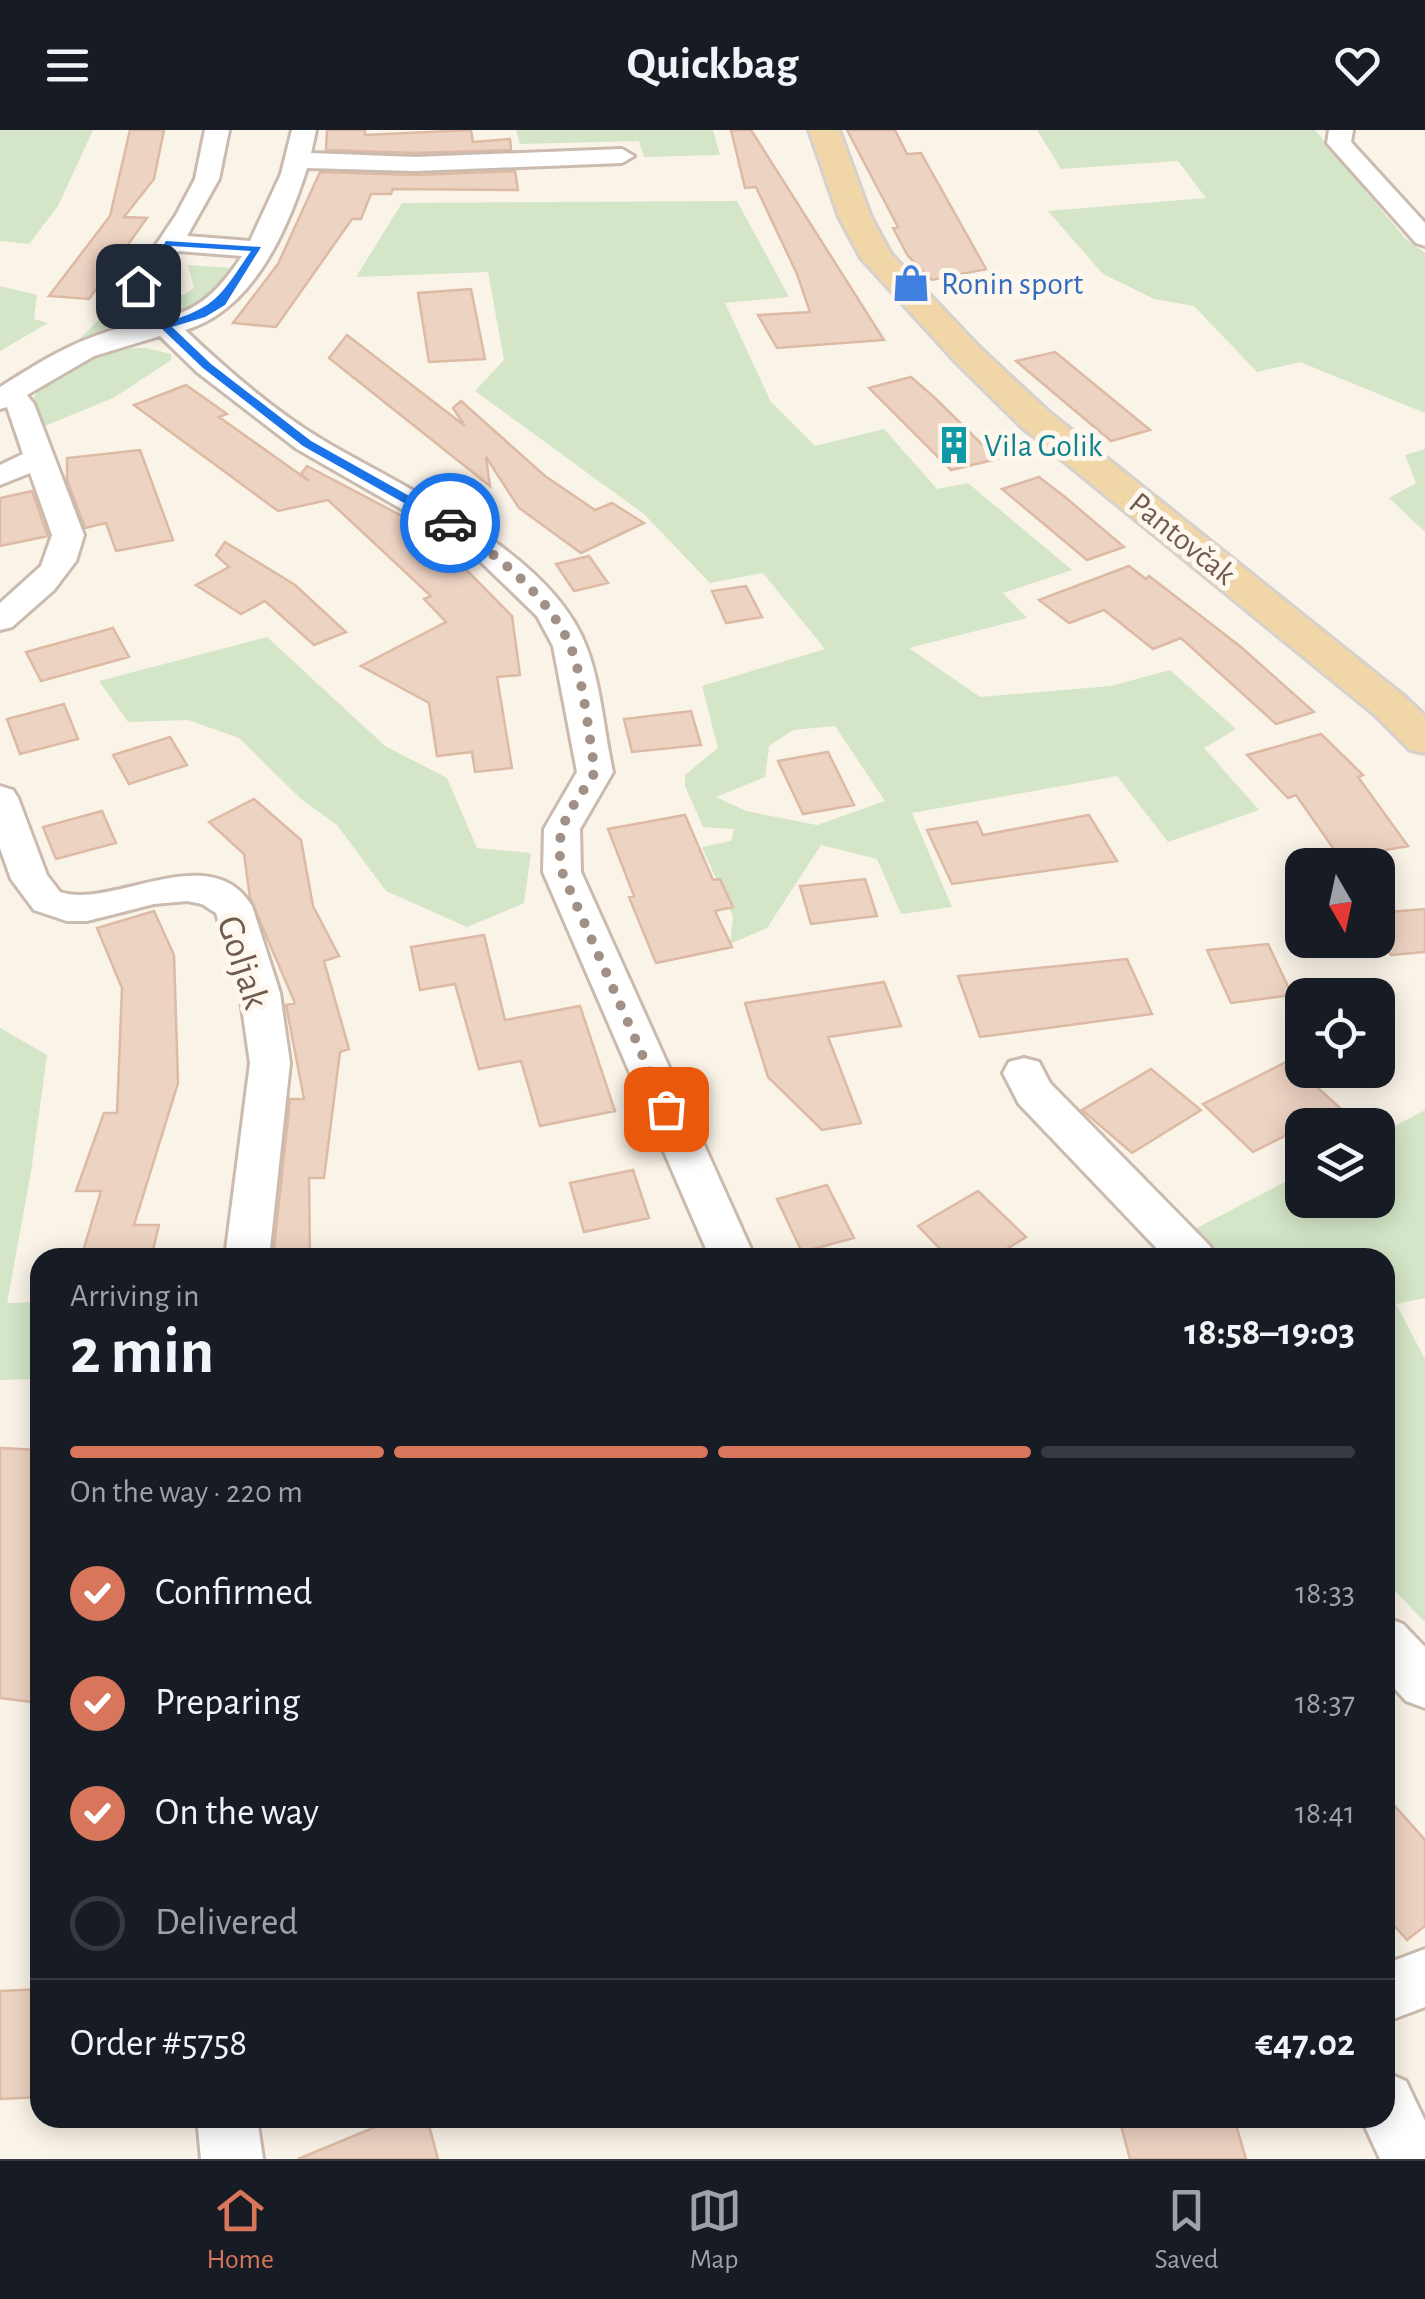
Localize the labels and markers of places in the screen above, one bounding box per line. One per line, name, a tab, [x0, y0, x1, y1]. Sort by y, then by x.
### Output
pin	[96, 244, 181, 329]
shop icon: Ronin sport	[890, 262, 932, 304]
place label: Ronin sport	[941, 268, 1083, 300]
building icon: Vila Golik	[933, 424, 975, 466]
place label: Vila Golik	[984, 430, 1103, 462]
pin	[624, 1067, 709, 1152]

